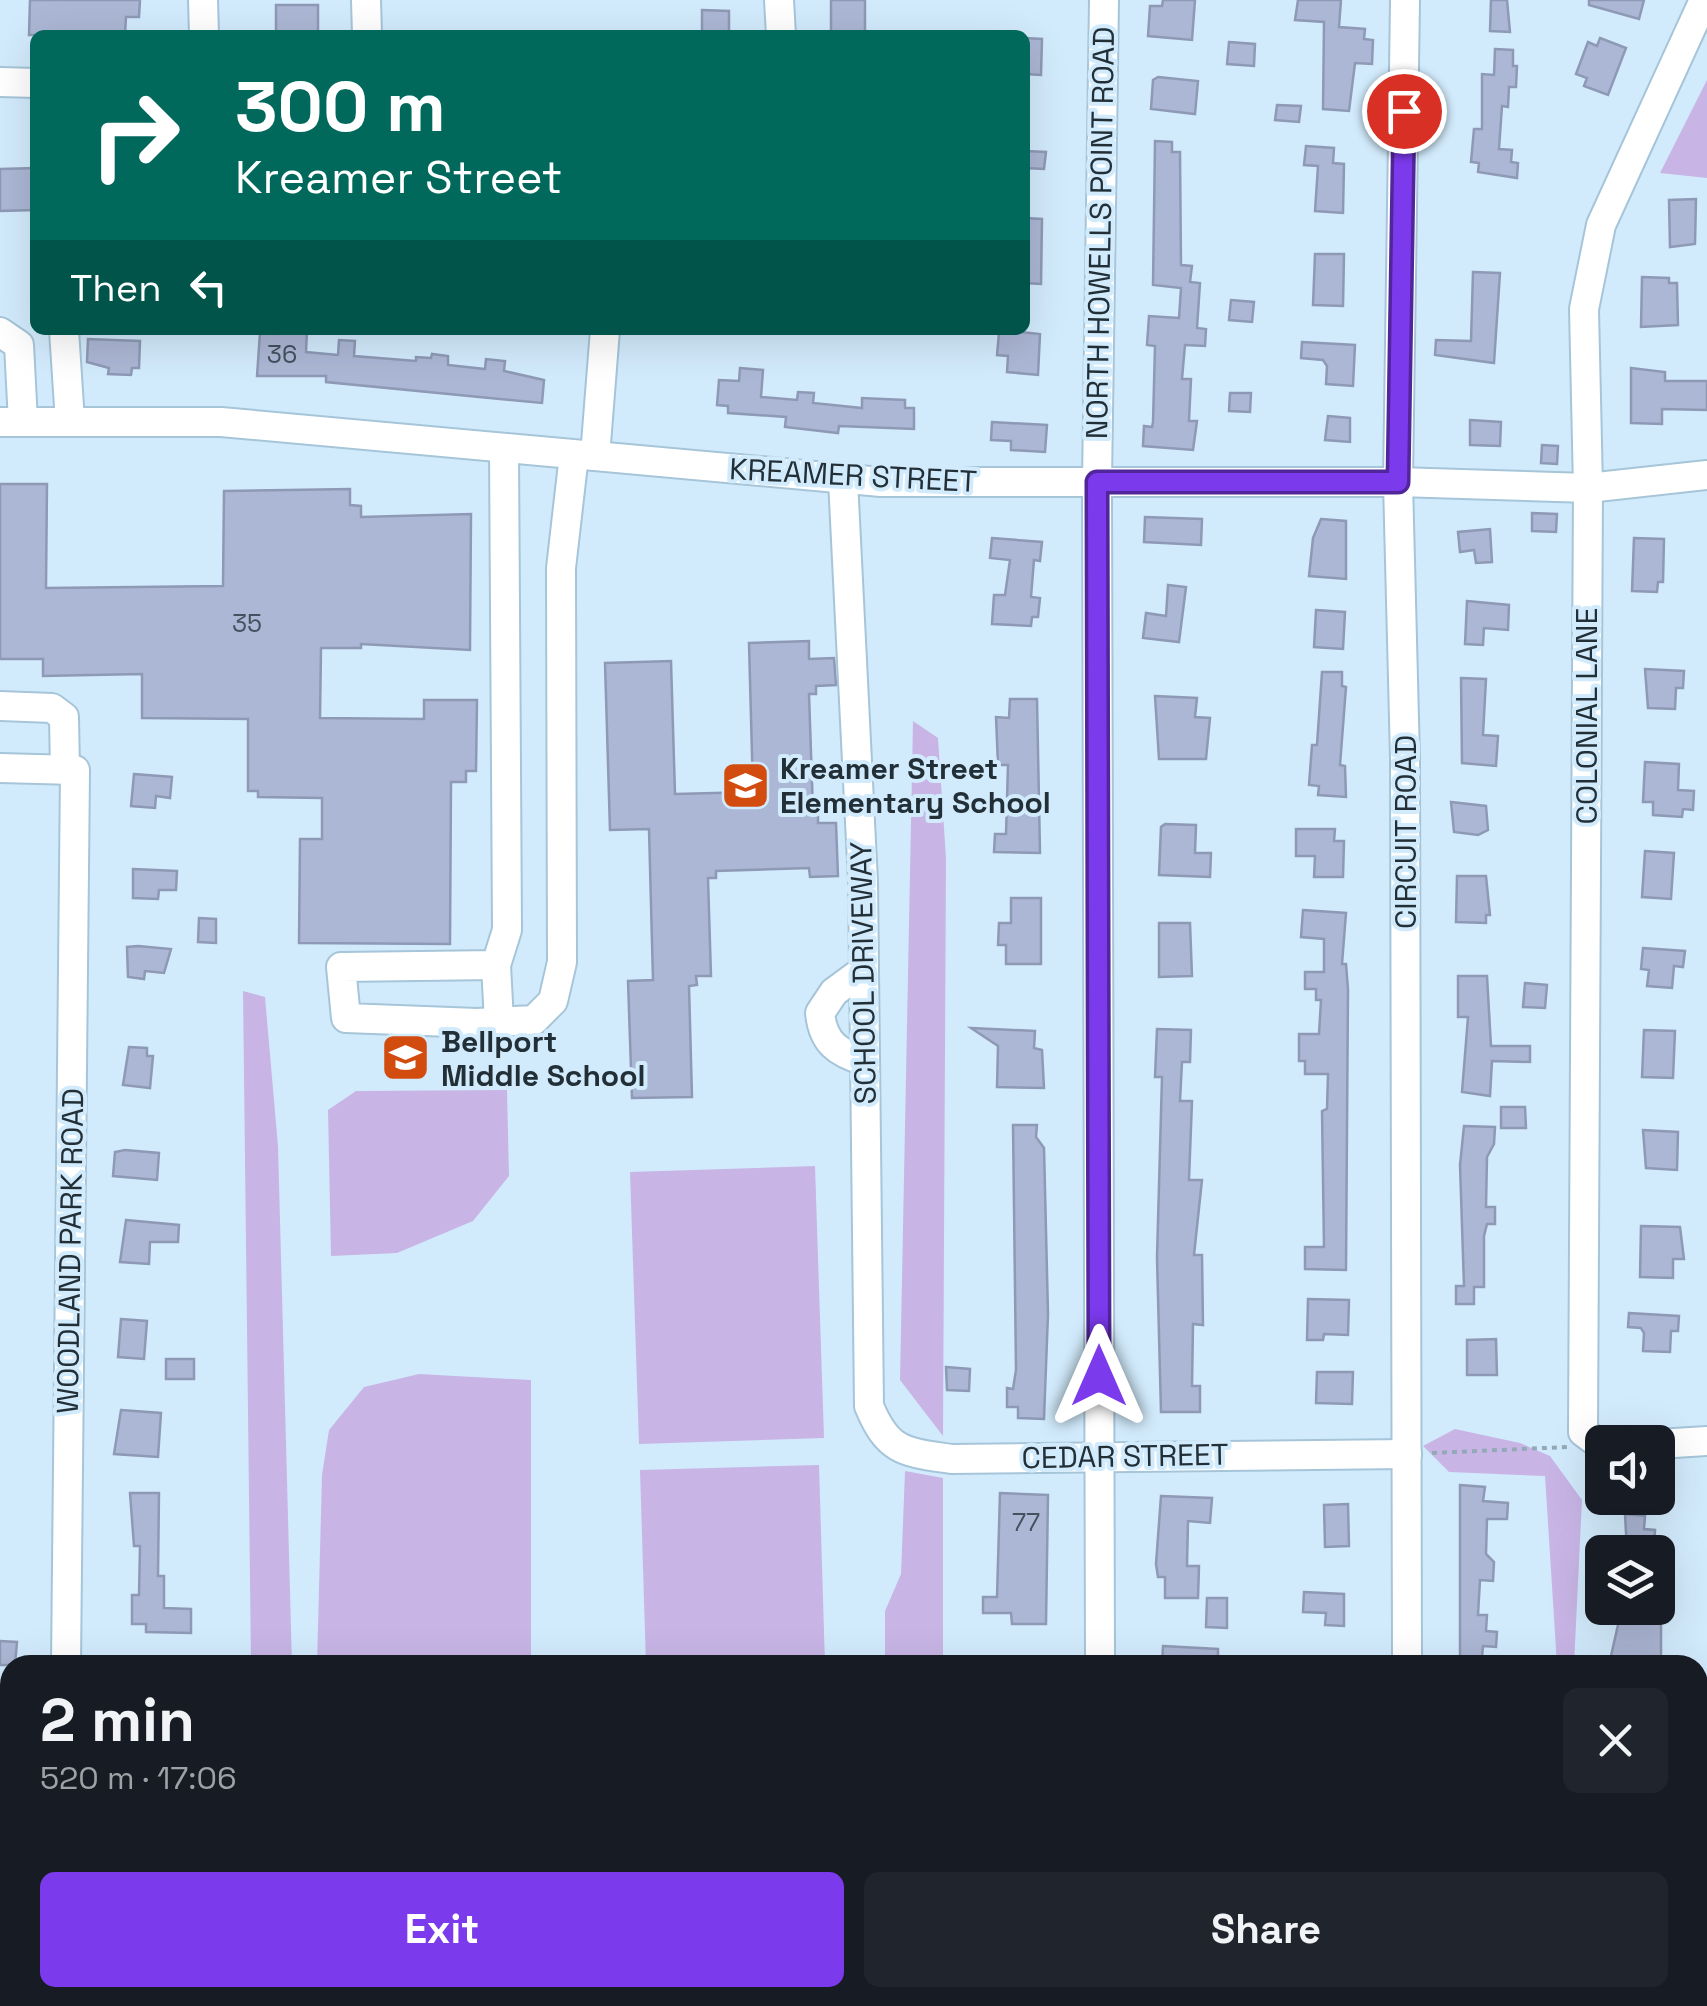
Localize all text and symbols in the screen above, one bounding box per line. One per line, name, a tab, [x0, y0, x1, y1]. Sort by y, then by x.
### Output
street label: NORTH HOWELLS POINT ROAD	[1077, 26, 1123, 440]
text: 300 m	[235, 62, 446, 151]
pin	[1362, 69, 1447, 154]
icon: right	[70, 70, 200, 200]
icon: arrive	[1377, 84, 1432, 139]
text: Kreamer Street	[235, 149, 563, 206]
icon: left	[181, 260, 236, 315]
text: Then	[70, 264, 161, 312]
house number: 36	[267, 338, 297, 370]
street label: KREAMER STREET	[728, 449, 978, 501]
house number: 35	[232, 607, 262, 639]
street label: COLONIAL LANE	[1567, 608, 1606, 824]
street label: CIRCUIT ROAD	[1386, 735, 1425, 929]
place label: Kreamer Street Elementary School	[780, 749, 1051, 822]
school or university icon: Kreamer Street Elementary School	[719, 759, 771, 811]
street label: SCHOOL DRIVEWAY	[841, 841, 885, 1105]
place label: Bellport Middle School	[441, 1022, 646, 1095]
school or university icon: Bellport Middle School	[380, 1032, 432, 1084]
street label: WOODLAND PARK ROAD	[48, 1088, 92, 1414]
position arrow	[1047, 1324, 1151, 1428]
map controls	[1585, 1425, 1675, 1625]
button: sound	[1585, 1425, 1675, 1515]
street label: CEDAR STREET	[1021, 1435, 1229, 1477]
house number: 77	[1012, 1506, 1040, 1538]
button: layers	[1585, 1535, 1675, 1625]
text: 2 min	[40, 1682, 195, 1759]
button: close	[1563, 1688, 1668, 1793]
text: 520 m · 17:06	[40, 1758, 237, 1798]
button: Exit	[40, 1872, 844, 1987]
button: Share	[864, 1872, 1668, 1987]

